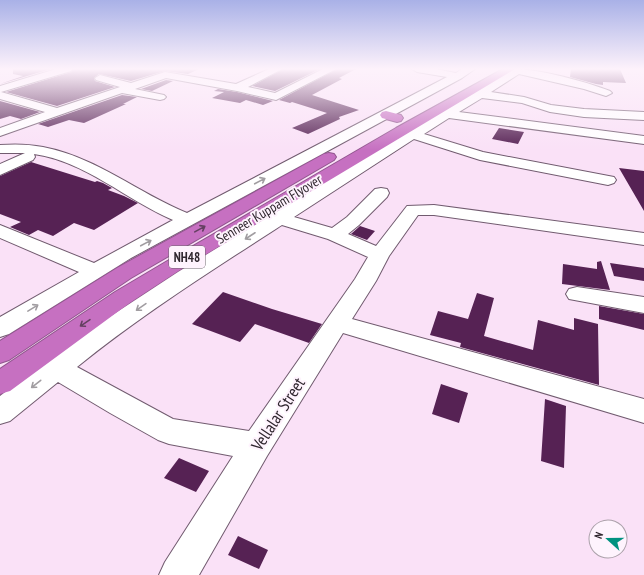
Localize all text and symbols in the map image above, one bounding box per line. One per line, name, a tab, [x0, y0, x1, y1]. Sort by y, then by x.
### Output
street label: Senneer Kuppam Flyover	[213, 170, 325, 248]
one-way arrow	[254, 177, 266, 185]
one-way arrow	[194, 224, 206, 232]
one-way arrow	[245, 232, 256, 240]
one-way arrow	[139, 239, 151, 246]
road number: NH48	[169, 246, 205, 268]
one-way arrow	[135, 303, 146, 311]
one-way arrow	[27, 304, 38, 312]
one-way arrow	[80, 319, 91, 327]
street label: Vellalar Street	[246, 373, 310, 456]
one-way arrow	[31, 380, 42, 388]
north arrow	[588, 519, 628, 559]
text: N	[591, 530, 606, 541]

